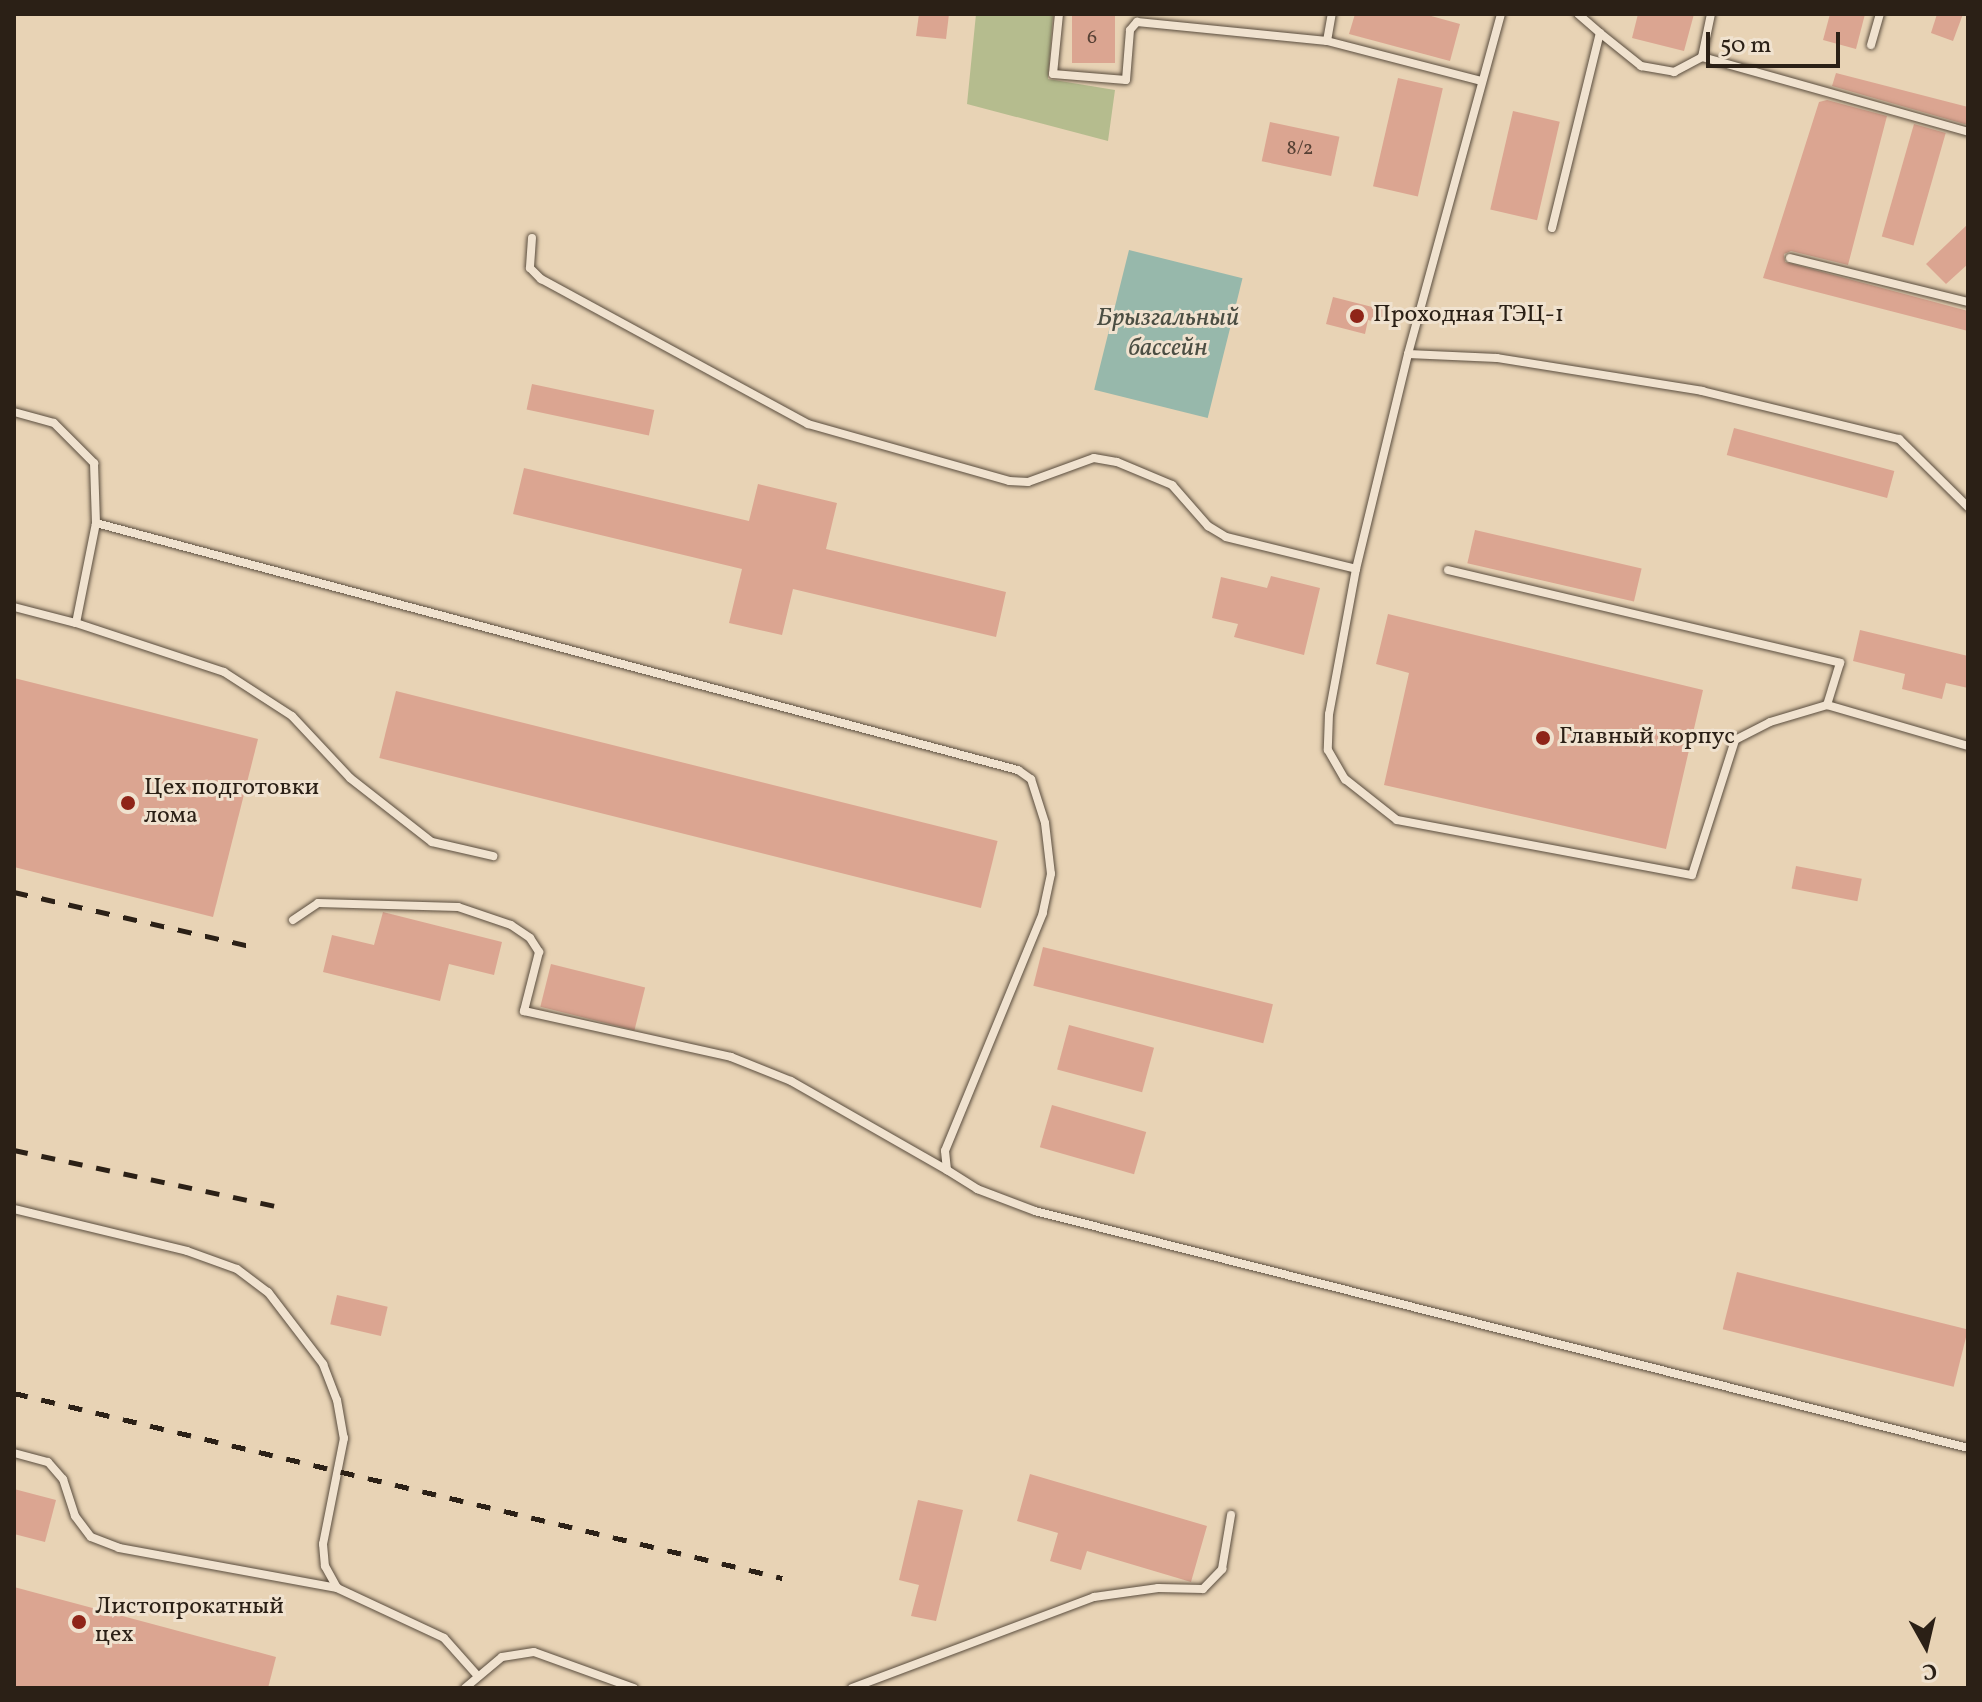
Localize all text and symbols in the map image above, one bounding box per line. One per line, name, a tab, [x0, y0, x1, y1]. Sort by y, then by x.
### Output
scale bar	[1710, 16, 1844, 66]
house number: 6	[1087, 26, 1097, 50]
text: 50 m	[1720, 29, 1772, 63]
house number: 8/2	[1286, 137, 1314, 161]
place label: Проходная ТЭЦ-1	[1373, 302, 1565, 330]
water label: Брызгальный бассейн	[1097, 303, 1239, 364]
marker: Проходная ТЭЦ-1	[1348, 307, 1366, 325]
place label: Главный корпус	[1559, 724, 1735, 752]
marker: Главный корпус	[1534, 729, 1552, 747]
place label: Цех подготовки лома	[144, 775, 319, 831]
marker: Цех подготовки лома	[119, 794, 137, 812]
place label: Листопрокатный цех	[95, 1594, 284, 1650]
north arrow	[1886, 1606, 1966, 1686]
marker: Листопрокатный цех	[70, 1613, 88, 1631]
text: С	[1920, 1654, 1939, 1687]

